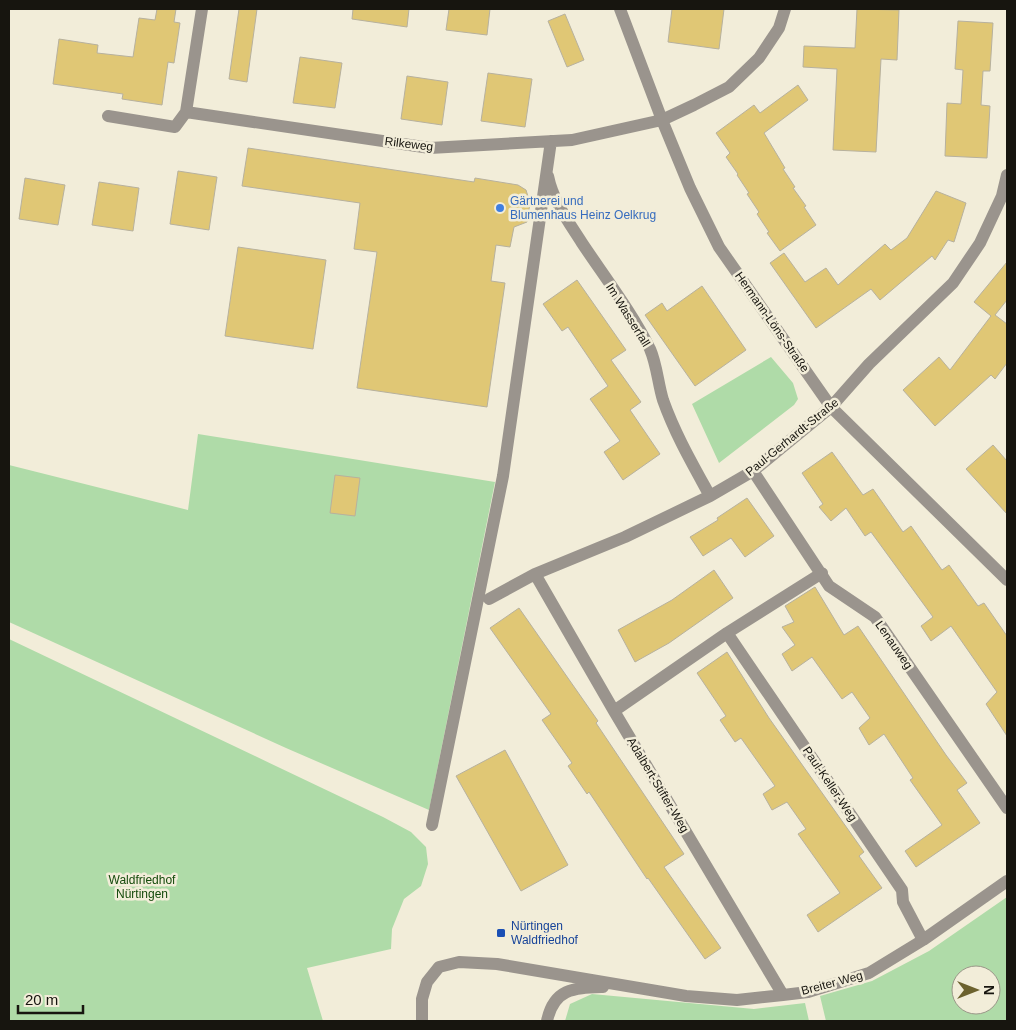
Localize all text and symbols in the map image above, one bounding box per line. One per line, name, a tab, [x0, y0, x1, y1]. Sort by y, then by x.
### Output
street label: Rilkeweg	[384, 134, 434, 154]
place label: Gärtnerei und Blumenhaus Heinz Oelkrug	[510, 194, 656, 222]
marker: Gärtnerei und Blumenhaus Heinz Oelkrug	[494, 202, 506, 214]
street label: Hermann-Löns-Straße	[732, 269, 812, 375]
street label: Im Wasserfall	[603, 281, 653, 349]
street label: Paul-Gerhardt-Straße	[743, 395, 841, 479]
street label: Lenauweg	[872, 618, 916, 672]
street label: Adalbert-Stifter-Weg	[624, 735, 692, 835]
street label: Paul-Keller-Weg	[800, 744, 860, 824]
park label: Waldfriedhof Nürtingen	[109, 873, 176, 901]
place label: Nürtingen Waldfriedhof	[511, 919, 579, 947]
marker: Nürtingen Waldfriedhof	[495, 927, 507, 939]
north arrow	[951, 965, 1001, 1015]
street label: Breiter Weg	[800, 968, 864, 998]
scale bar	[18, 982, 82, 1014]
text: N	[981, 985, 997, 995]
text: 20 m	[25, 991, 58, 1008]

